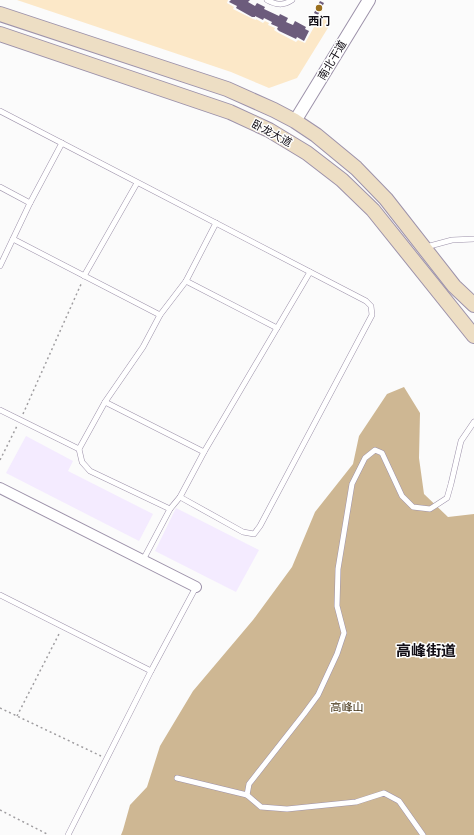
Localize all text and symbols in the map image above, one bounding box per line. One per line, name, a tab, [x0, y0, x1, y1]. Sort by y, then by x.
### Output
marker: 西门	[314, 3, 324, 13]
place label: 西门	[308, 15, 330, 27]
street label: 南北干道	[316, 38, 348, 82]
street label: 卧龙大道	[250, 117, 294, 149]
district label: 高峰街道	[396, 642, 456, 659]
park label: 高峰山	[331, 701, 364, 713]

